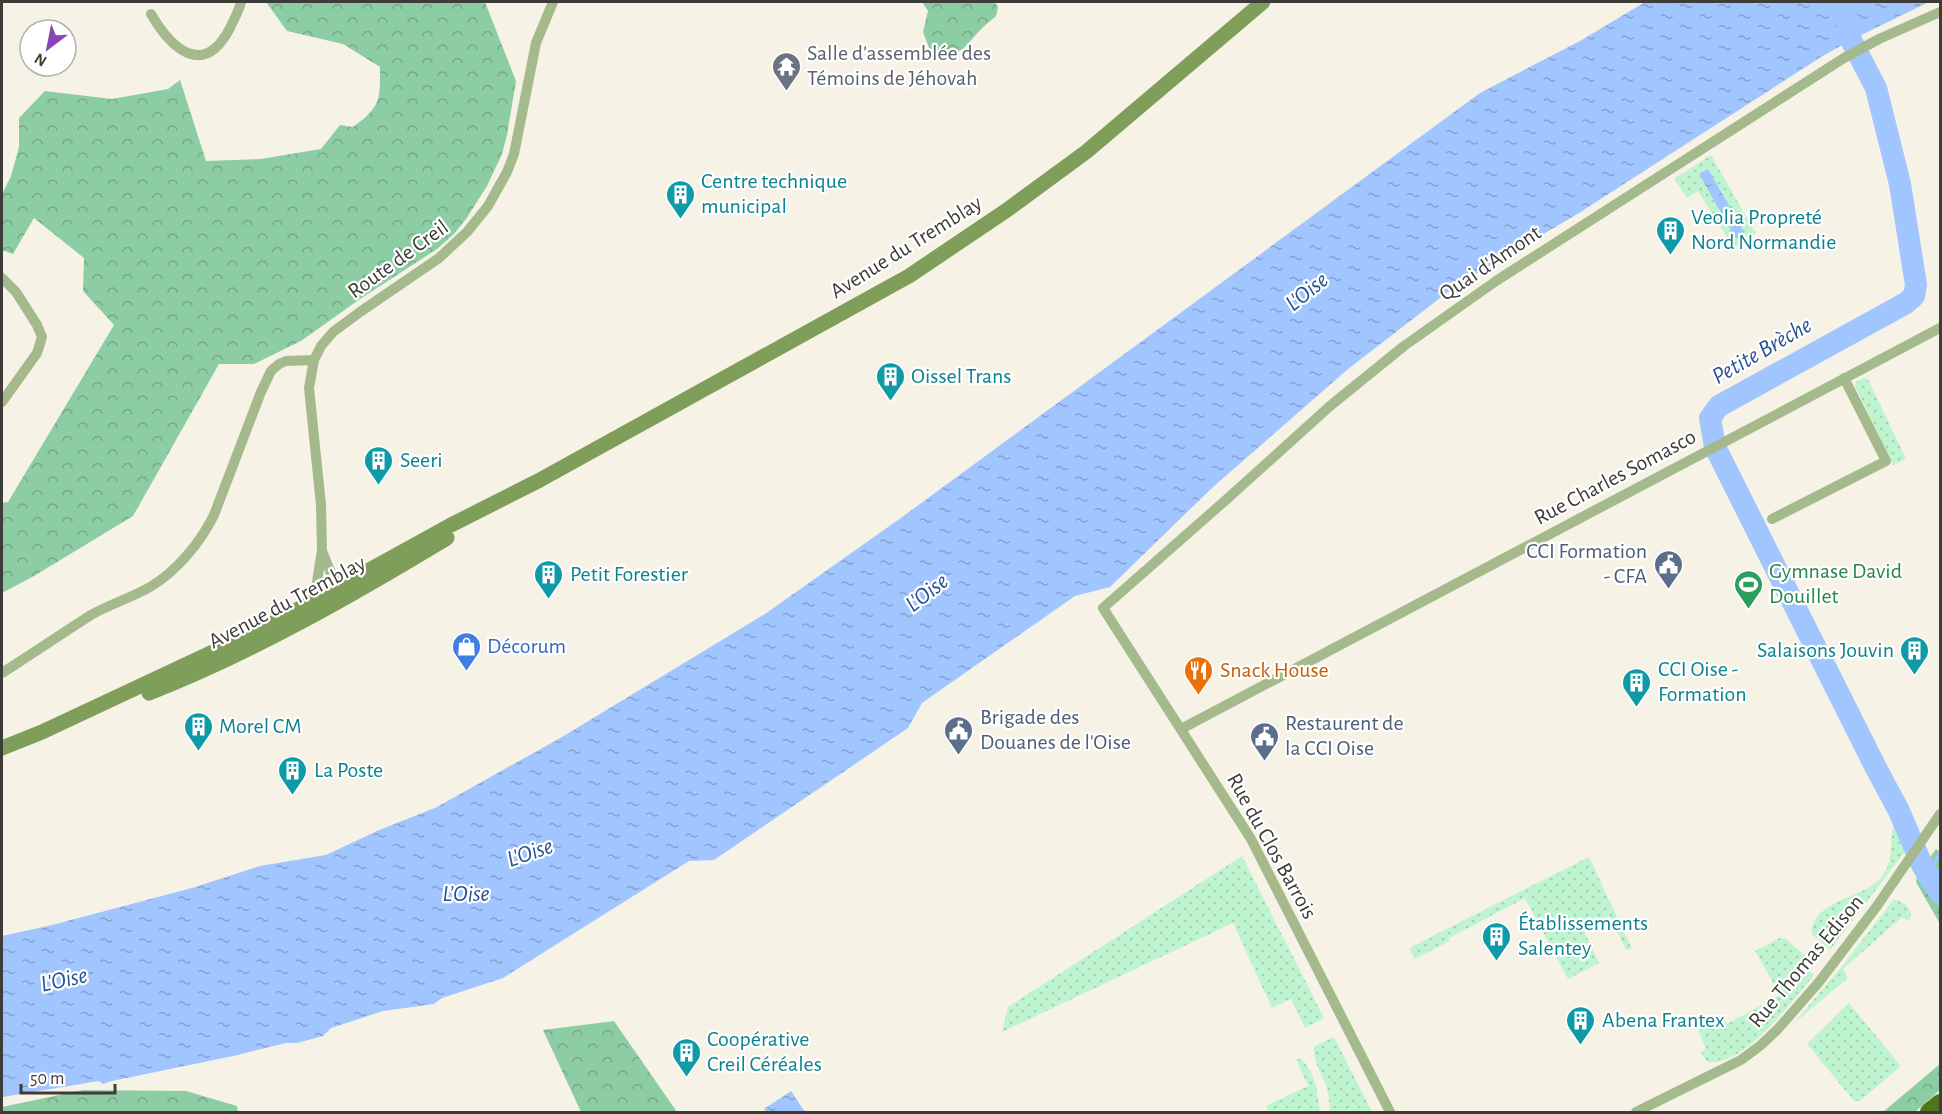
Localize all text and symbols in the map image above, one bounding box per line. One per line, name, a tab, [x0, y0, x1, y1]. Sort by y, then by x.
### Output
north arrow	[18, 18, 78, 78]
place label: Salle d'assemblée des Témoins de Jéhovah	[807, 42, 991, 89]
text: N	[32, 50, 50, 70]
temple icon: Salle d'assemblée des Témoins de Jéhovah	[770, 50, 802, 92]
place label: Centre technique municipal	[701, 170, 847, 217]
building icon: Centre technique municipal	[664, 178, 696, 220]
street label: Avenue du Tremblay	[826, 191, 986, 302]
place label: Veolia Propreté Nord Normandie	[1691, 206, 1836, 253]
building icon: Veolia Propreté Nord Normandie	[1654, 214, 1686, 256]
street label: Route de Creil	[344, 215, 452, 303]
street label: Quai d'Amont	[1435, 221, 1545, 305]
water label: L'Oise	[1281, 268, 1333, 316]
water label: Petite Brèche	[1708, 313, 1816, 389]
building icon: Oissel Trans	[874, 360, 906, 402]
place label: Oissel Trans	[911, 365, 1011, 387]
street label: Rue Charles Somasco	[1530, 425, 1700, 529]
building icon: Seeri	[363, 444, 395, 486]
place label: Seeri	[400, 449, 443, 471]
place label: CCI Formation - CFA	[1526, 540, 1647, 587]
public building icon: CCI Formation - CFA	[1652, 548, 1684, 590]
street label: Avenue du Tremblay	[205, 551, 370, 653]
building icon: Petit Forestier	[533, 558, 565, 600]
place label: Gymnase David Douillet	[1769, 560, 1902, 607]
place label: Petit Forestier	[570, 563, 688, 585]
sports icon: Gymnase David Douillet	[1732, 568, 1764, 610]
water label: L'Oise	[901, 569, 953, 617]
shop icon: Décorum	[450, 630, 482, 672]
building icon: Salaisons Jouvin	[1899, 634, 1931, 676]
place label: Décorum	[487, 635, 566, 657]
place label: Salaisons Jouvin	[1757, 639, 1894, 661]
restaurant icon: Snack House	[1183, 654, 1215, 696]
place label: CCI Oise - Formation	[1658, 658, 1746, 705]
place label: Snack House	[1220, 659, 1329, 681]
building icon: CCI Oise - Formation	[1621, 666, 1653, 708]
place label: Brigade des Douanes de l'Oise	[980, 706, 1131, 753]
building icon: Morel CM	[182, 710, 214, 752]
place label: Restaurent de la CCI Oise	[1285, 712, 1404, 759]
public building icon: Brigade des Douanes de l'Oise	[943, 714, 975, 756]
place label: Morel CM	[219, 715, 302, 737]
public building icon: Restaurent de la CCI Oise	[1248, 720, 1280, 762]
building icon: La Poste	[277, 754, 309, 796]
place label: La Poste	[314, 759, 383, 781]
street label: Rue du Clos Barrois	[1223, 770, 1321, 922]
water label: L'Oise	[504, 834, 556, 872]
water label: L’Oise	[442, 882, 490, 906]
street label: Rue Thomas Edison	[1744, 890, 1868, 1032]
place label: Établissements Salentey	[1518, 911, 1648, 959]
building icon: Établissements Salentey	[1481, 920, 1513, 962]
water label: L'Oise	[38, 963, 90, 997]
building icon: Abena Frantex	[1565, 1004, 1597, 1046]
place label: Abena Frantex	[1602, 1009, 1725, 1031]
place label: Coopérative Creil Céréales	[707, 1028, 822, 1075]
building icon: Coopérative Creil Céréales	[670, 1036, 702, 1078]
scale bar	[21, 1057, 116, 1095]
text: 50 m	[30, 1070, 64, 1088]

